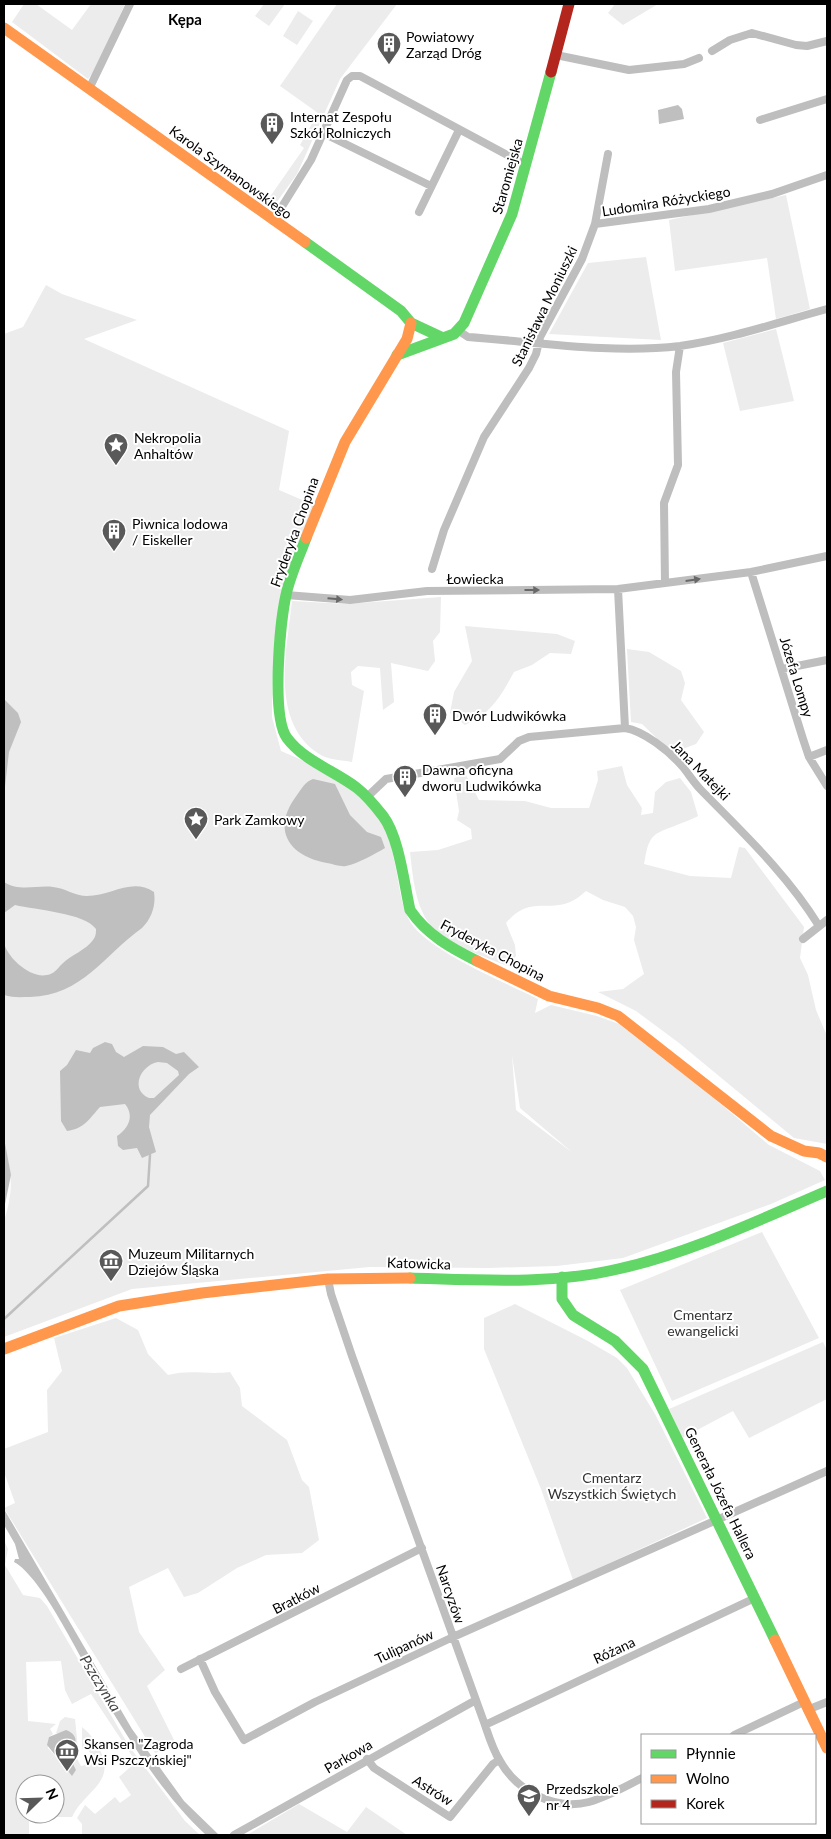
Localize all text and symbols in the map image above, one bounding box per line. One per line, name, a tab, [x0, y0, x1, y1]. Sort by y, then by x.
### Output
district label: Kępa	[168, 10, 202, 28]
place label: Powiatowy Zarząd Dróg	[406, 28, 482, 61]
building icon: Powiatowy Zarząd Dróg	[376, 31, 402, 65]
place label: Internat Zespołu Szkół Rolniczych	[290, 108, 392, 141]
building icon: Internat Zespołu Szkół Rolniczych	[259, 111, 285, 145]
street label: Karola Szymanowskiego	[166, 122, 296, 222]
street label: Staromiejska	[488, 136, 526, 216]
street label: Ludomira Różyckiego	[601, 182, 732, 220]
street label: Stanisława Moniuszki	[507, 243, 581, 369]
place label: Nekropolia Anhaltów	[134, 429, 201, 462]
place icon: Nekropolia Anhaltów	[103, 432, 129, 466]
street label: Fryderyka Chopina	[266, 475, 322, 589]
place label: Piwnica lodowa / Eiskeller	[132, 515, 228, 548]
building icon: Piwnica lodowa / Eiskeller	[101, 518, 127, 552]
street label: Łowiecka	[446, 570, 504, 587]
one-way arrow	[686, 575, 702, 583]
one-way arrow	[524, 586, 540, 594]
one-way arrow	[327, 595, 343, 603]
street label: Józefa Lompy	[777, 635, 818, 720]
building icon: Dwór Ludwikówka	[422, 702, 448, 736]
place label: Dwór Ludwikówka	[452, 707, 566, 724]
street label: Jana Matejki	[668, 736, 734, 804]
place label: Dawna oficyna dworu Ludwikówka	[422, 761, 542, 794]
building icon: Dawna oficyna dworu Ludwikówka	[392, 764, 418, 798]
place icon: Park Zamkowy	[183, 806, 209, 840]
place label: Park Zamkowy	[214, 811, 305, 828]
street label: Fryderyka Chopina	[438, 915, 548, 985]
place label: Muzeum Militarnych Dziejów Śląska	[128, 1245, 254, 1278]
museum icon: Muzeum Militarnych Dziejów Śląska	[98, 1248, 124, 1282]
street label: Katowicka	[387, 1253, 451, 1273]
park label: Cmentarz ewangelicki	[667, 1306, 739, 1339]
street label: Generała Józefa Hallera	[682, 1424, 760, 1562]
park label: Cmentarz Wszystkich Świętych	[548, 1469, 676, 1502]
street label: Narcyzów	[433, 1562, 469, 1626]
street label: Bratków	[269, 1579, 323, 1617]
street label: Tulipanów	[372, 1625, 436, 1667]
street label: Różana	[590, 1633, 638, 1667]
water label: Pszczynka	[77, 1651, 126, 1715]
legend	[641, 1734, 816, 1824]
place label: Skansen "Zagroda Wsi Pszczyńskiej"	[84, 1735, 194, 1768]
street label: Parkowa	[321, 1735, 375, 1777]
museum icon: Skansen "Zagroda Wsi Pszczyńskiej"	[54, 1738, 80, 1772]
text: Płynnie	[686, 1744, 736, 1762]
text: Wolno	[686, 1769, 730, 1787]
street label: Astrów	[410, 1771, 456, 1809]
north arrow	[15, 1774, 65, 1824]
place label: Przedszkole nr 4	[546, 1780, 619, 1813]
school or university icon: Przedszkole nr 4	[516, 1783, 542, 1817]
text: N	[42, 1785, 62, 1802]
text: Korek	[686, 1794, 725, 1812]

